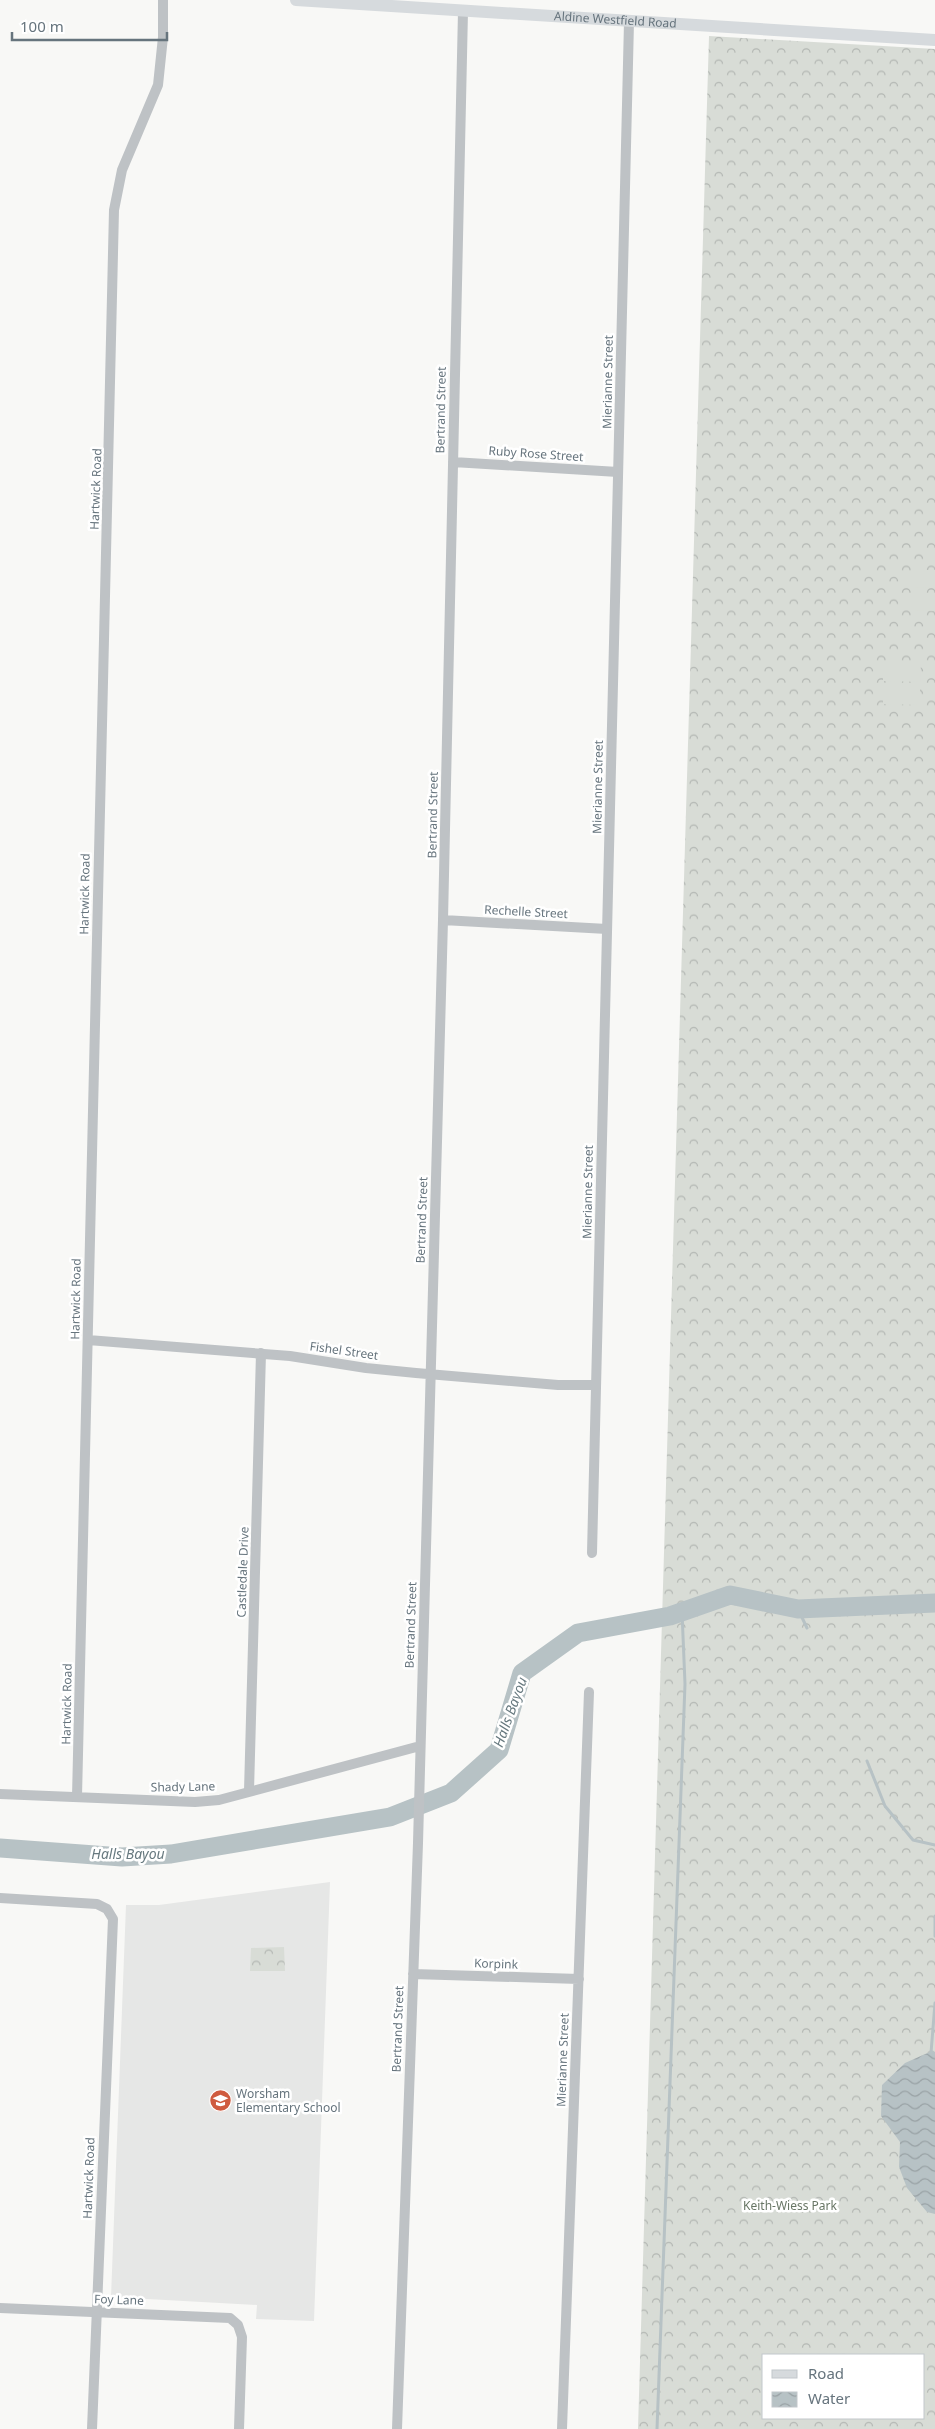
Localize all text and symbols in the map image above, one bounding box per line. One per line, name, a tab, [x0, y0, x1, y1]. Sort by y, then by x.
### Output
street label: Aldine Westfield Road	[554, 7, 677, 32]
scale bar	[12, 10, 168, 42]
text: 100 m	[20, 16, 64, 36]
street label: Mierianne Street	[598, 334, 617, 429]
street label: Bertrand Street	[431, 366, 450, 454]
street label: Ruby Rose Street	[488, 442, 585, 465]
street label: Hartwick Road	[86, 448, 105, 530]
street label: Mierianne Street	[588, 739, 607, 834]
street label: Bertrand Street	[423, 771, 442, 859]
street label: Hartwick Road	[75, 853, 94, 935]
street label: Rechelle Street	[484, 901, 569, 922]
street label: Mierianne Street	[578, 1144, 597, 1239]
street label: Bertrand Street	[411, 1176, 432, 1264]
street label: Hartwick Road	[66, 1258, 85, 1340]
street label: Fishel Street	[309, 1337, 380, 1364]
street label: Castledale Drive	[232, 1526, 253, 1618]
street label: Bertrand Street	[400, 1581, 421, 1669]
street label: Hartwick Road	[57, 1663, 76, 1745]
water label: Halls Bayou	[488, 1674, 531, 1750]
street label: Shady Lane	[151, 1777, 216, 1796]
water label: Halls Bayou	[91, 1844, 165, 1863]
street label: Korpink	[474, 1954, 519, 1973]
street label: Bertrand Street	[387, 1985, 408, 2073]
street label: Mierianne Street	[552, 2012, 573, 2107]
place label: Worsham Elementary School	[236, 2085, 341, 2116]
school or university icon: Worsham Elementary School	[208, 2089, 232, 2113]
street label: Hartwick Road	[79, 2137, 98, 2219]
park label: Keith-Wiess Park	[743, 2197, 838, 2214]
street label: Foy Lane	[94, 2290, 144, 2309]
legend	[762, 2354, 925, 2419]
text: Road	[808, 2363, 844, 2383]
text: Water	[808, 2388, 850, 2408]

